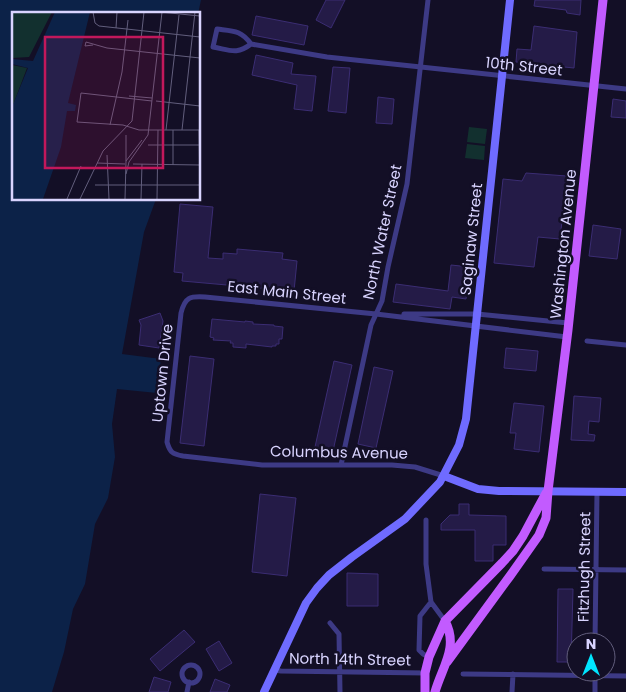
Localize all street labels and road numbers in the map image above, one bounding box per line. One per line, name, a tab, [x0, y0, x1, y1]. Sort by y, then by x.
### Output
street label: 10th Street	[485, 52, 563, 80]
street label: North Water Street	[357, 162, 407, 302]
street label: Washington Avenue	[545, 168, 581, 320]
street label: Saginaw Street	[455, 182, 487, 296]
street label: East Main Street	[227, 275, 347, 309]
street label: Uptown Drive	[146, 323, 178, 423]
street label: Columbus Avenue	[270, 440, 408, 464]
street label: Fitzhugh Street	[573, 512, 595, 622]
street label: North 14th Street	[289, 647, 411, 671]

